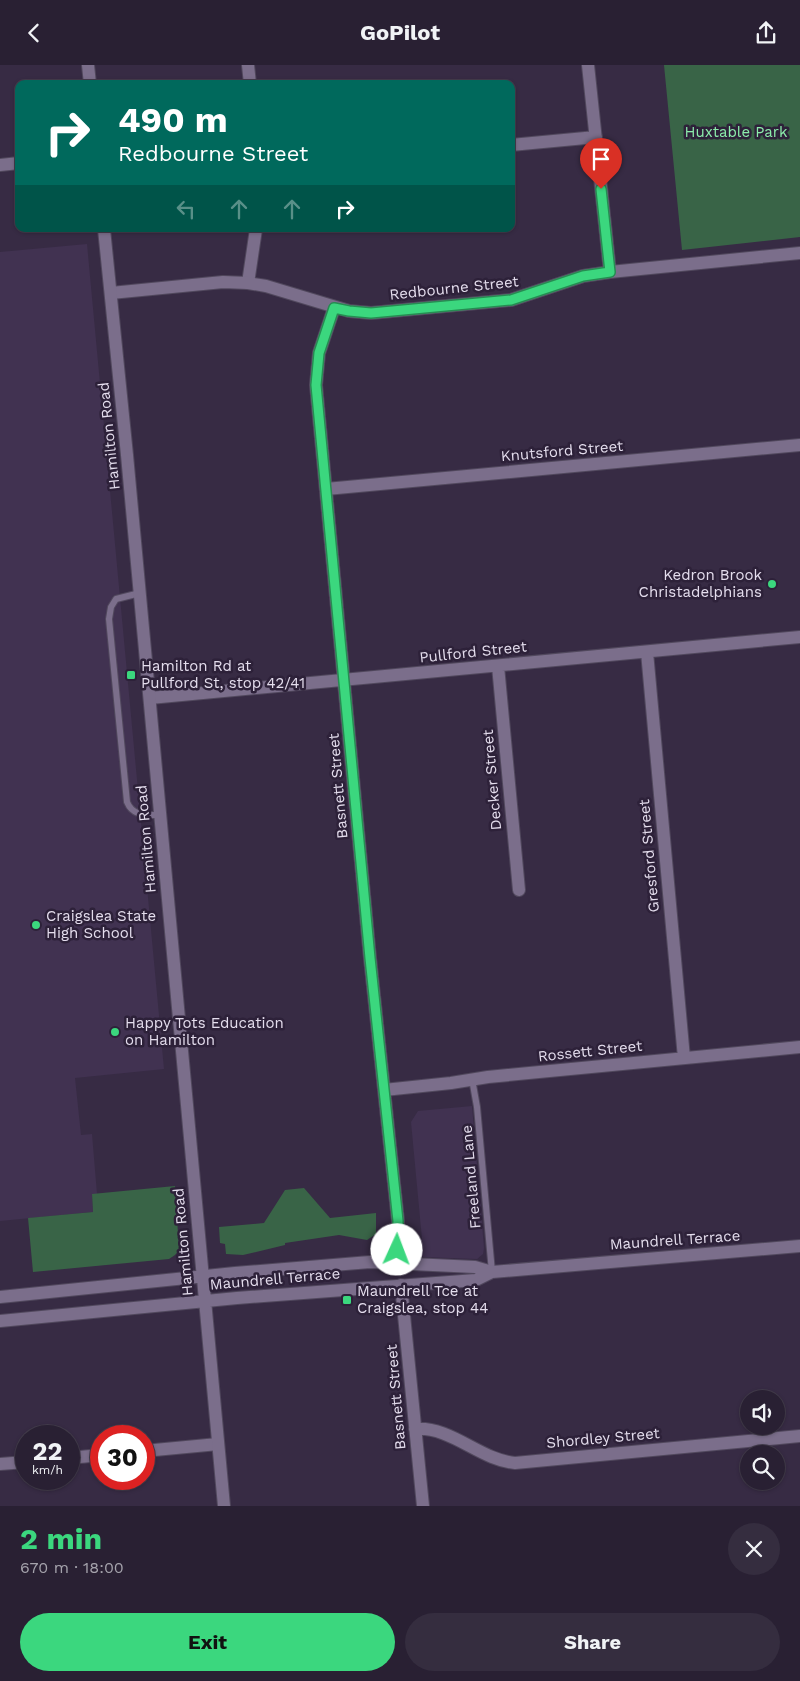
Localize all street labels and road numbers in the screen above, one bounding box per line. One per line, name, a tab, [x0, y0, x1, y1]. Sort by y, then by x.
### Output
street label: Redbourne Street	[389, 272, 520, 304]
street label: Hamilton Road	[94, 381, 124, 491]
street label: Knutsford Street	[500, 437, 625, 465]
street label: Pullford Street	[418, 637, 528, 667]
street label: Decker Street	[479, 728, 505, 831]
street label: Basnett Street	[324, 732, 352, 839]
street label: Hamilton Road	[132, 784, 160, 894]
street label: Gresford Street	[635, 798, 663, 913]
street label: Rossett Street	[537, 1036, 644, 1065]
street label: Freeland Lane	[458, 1124, 484, 1230]
street label: Hamilton Road	[169, 1187, 197, 1297]
street label: Maundrell Terrace	[609, 1226, 741, 1254]
street label: Maundrell Terrace	[209, 1264, 341, 1294]
street label: Basnett Street	[382, 1343, 410, 1450]
street label: Shordley Street	[546, 1424, 661, 1452]

